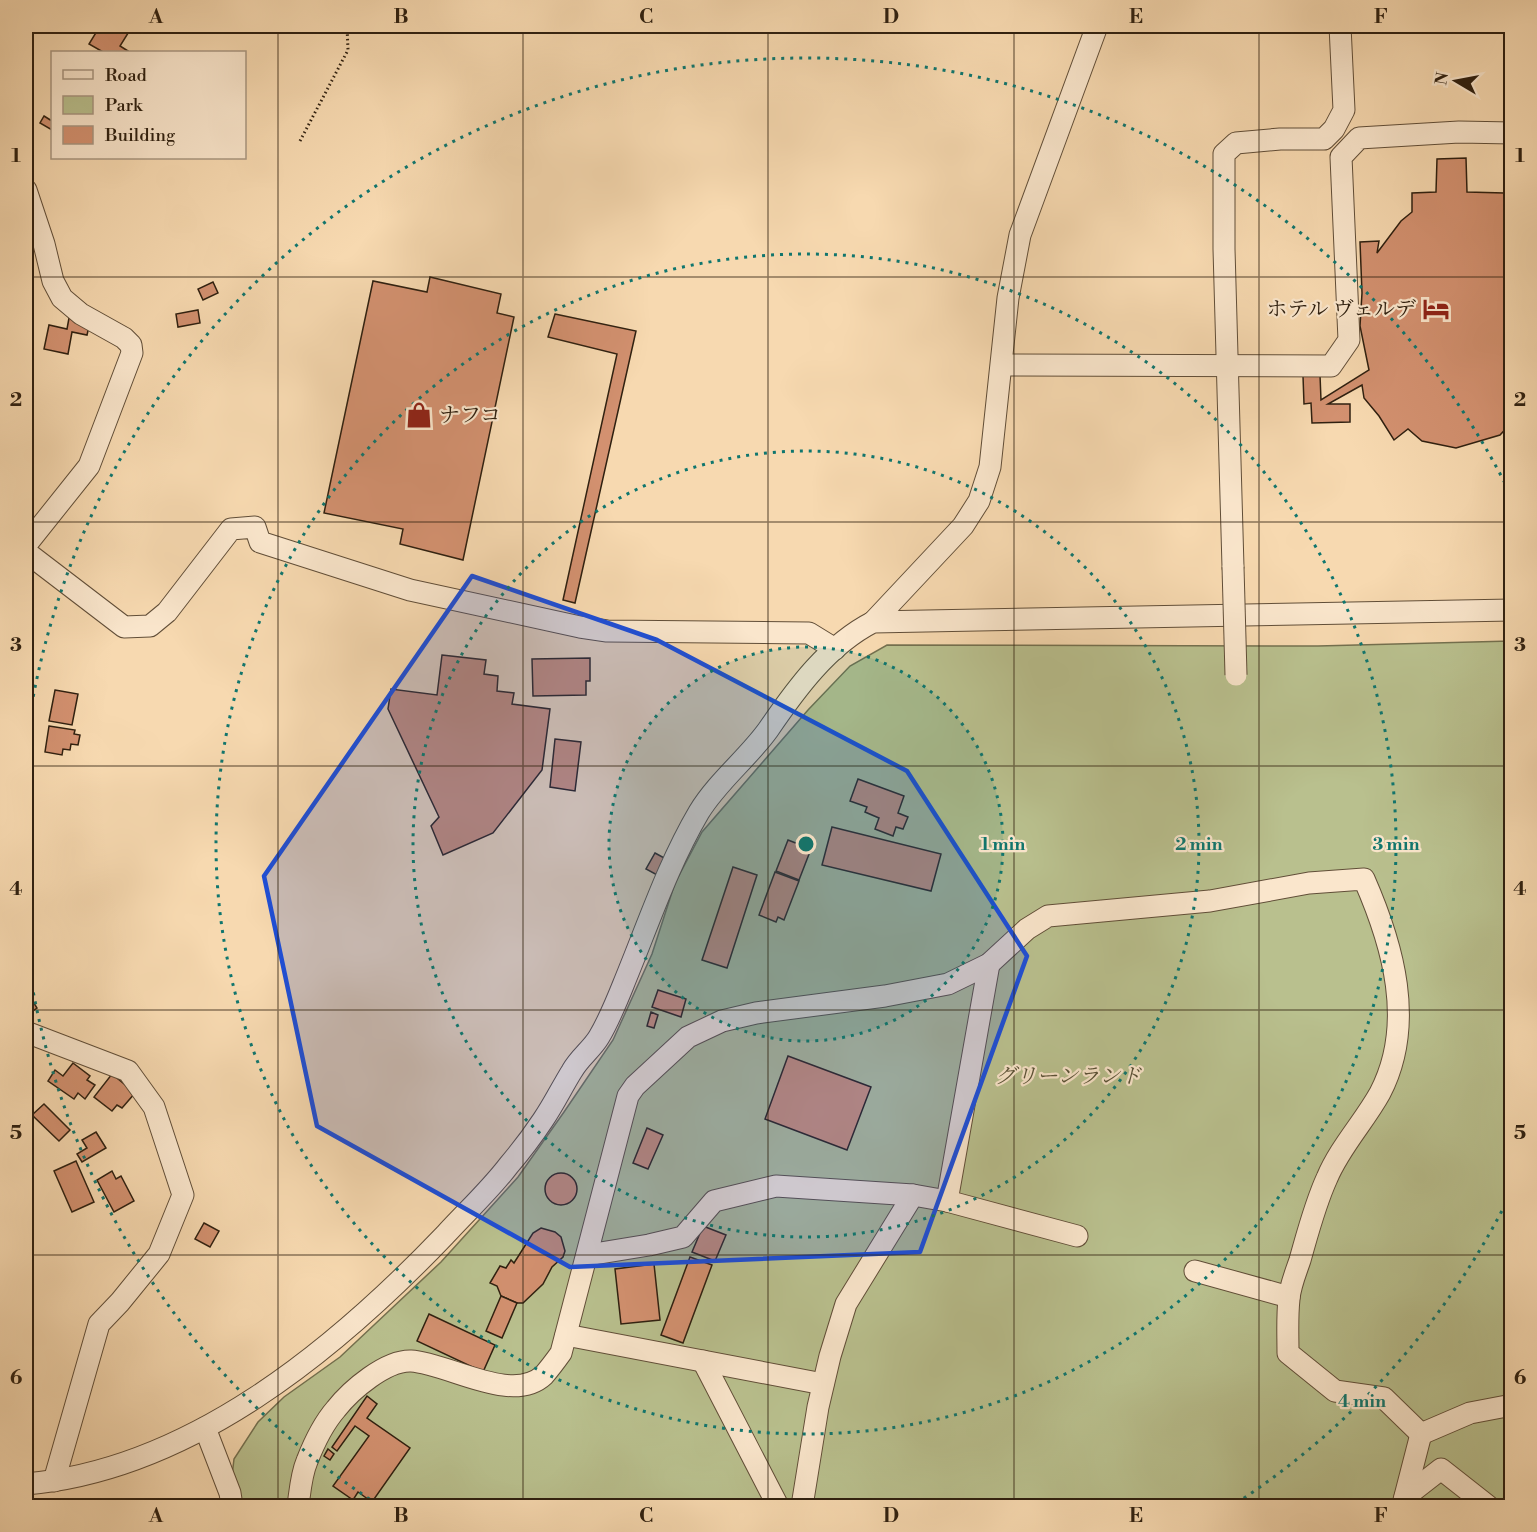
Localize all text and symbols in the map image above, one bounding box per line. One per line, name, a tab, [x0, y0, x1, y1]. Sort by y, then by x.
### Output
text: A	[148, 5, 164, 30]
text: B	[393, 5, 409, 30]
text: C	[639, 5, 653, 30]
text: D	[883, 5, 899, 30]
text: E	[1129, 5, 1143, 30]
text: F	[1374, 5, 1388, 30]
legend	[51, 51, 246, 159]
north arrow	[1426, 51, 1486, 111]
text: Road	[105, 64, 148, 87]
text: N	[1431, 70, 1453, 87]
text: Park	[105, 94, 144, 117]
text: Building	[104, 124, 176, 147]
text: 1	[11, 144, 21, 169]
text: 1	[1515, 144, 1525, 169]
hotel icon: ホテル ヴェルデ	[1421, 294, 1451, 324]
place label: ホテル ヴェルデ	[1267, 297, 1416, 323]
text: 2	[10, 388, 22, 413]
text: 2	[1514, 388, 1526, 413]
shop icon: ナフコ	[404, 400, 434, 430]
place label: ナフコ	[439, 403, 501, 429]
text: 3	[10, 633, 22, 658]
text: 3	[1514, 633, 1526, 658]
text: 1 min	[981, 833, 1025, 856]
text: 2 min	[1175, 833, 1223, 856]
text: 3 min	[1373, 833, 1419, 856]
centre of rings	[796, 834, 816, 854]
text: 4	[9, 877, 23, 902]
text: 4	[1513, 877, 1527, 902]
park label: グリーンランド	[995, 1064, 1142, 1090]
text: 5	[10, 1121, 22, 1146]
text: 5	[1514, 1121, 1526, 1146]
text: 6	[10, 1366, 23, 1391]
text: 6	[1514, 1366, 1527, 1391]
text: 4 min	[1338, 1390, 1386, 1413]
text: A	[148, 1504, 164, 1529]
text: B	[393, 1504, 409, 1529]
text: C	[639, 1504, 653, 1529]
text: D	[883, 1504, 899, 1529]
text: E	[1129, 1504, 1143, 1529]
text: F	[1374, 1504, 1388, 1529]

